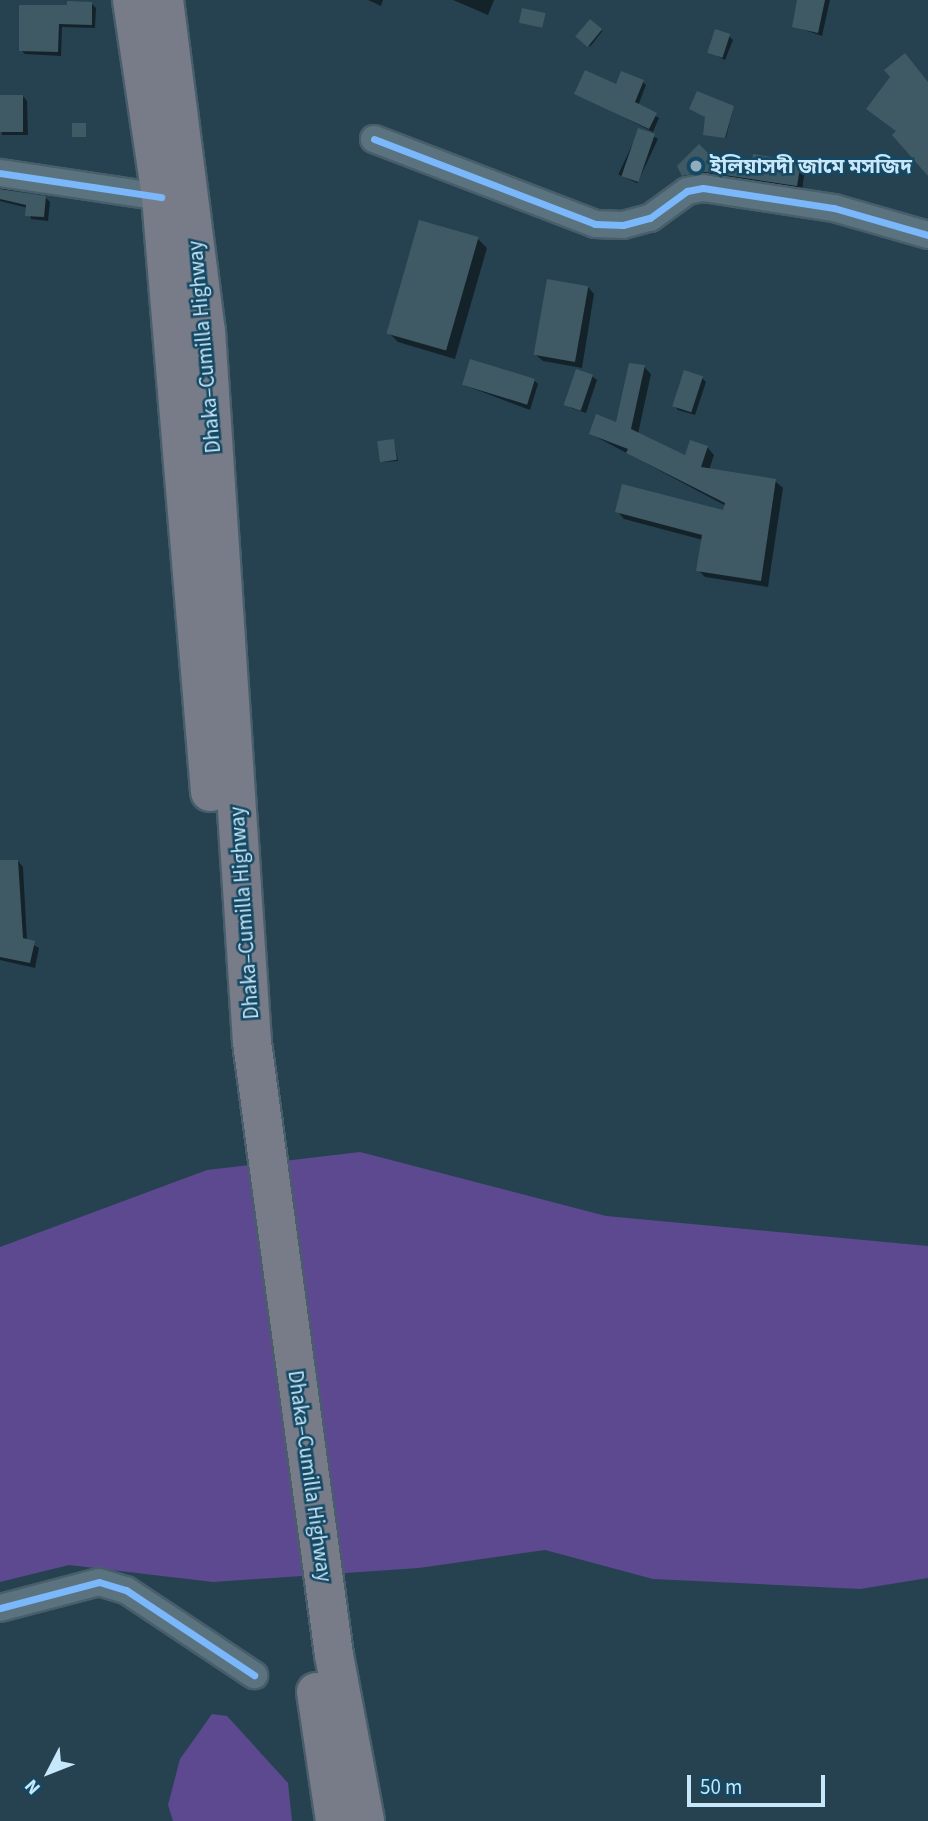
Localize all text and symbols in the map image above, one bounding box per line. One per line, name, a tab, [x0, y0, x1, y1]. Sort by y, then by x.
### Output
place label: ইলিয়াসদী জামে মসজিদ	[710, 153, 912, 179]
marker: ইলিয়াসদী জামে মসজিদ	[688, 158, 704, 174]
street label: Dhaka–Cumilla Highway	[182, 240, 226, 454]
street label: Dhaka–Cumilla Highway	[224, 806, 264, 1020]
street label: Dhaka–Cumilla Highway	[283, 1369, 337, 1583]
north arrow	[14, 1737, 84, 1807]
scale bar	[690, 1762, 828, 1806]
text: 50 m	[700, 1772, 742, 1802]
text: N	[19, 1773, 47, 1800]

